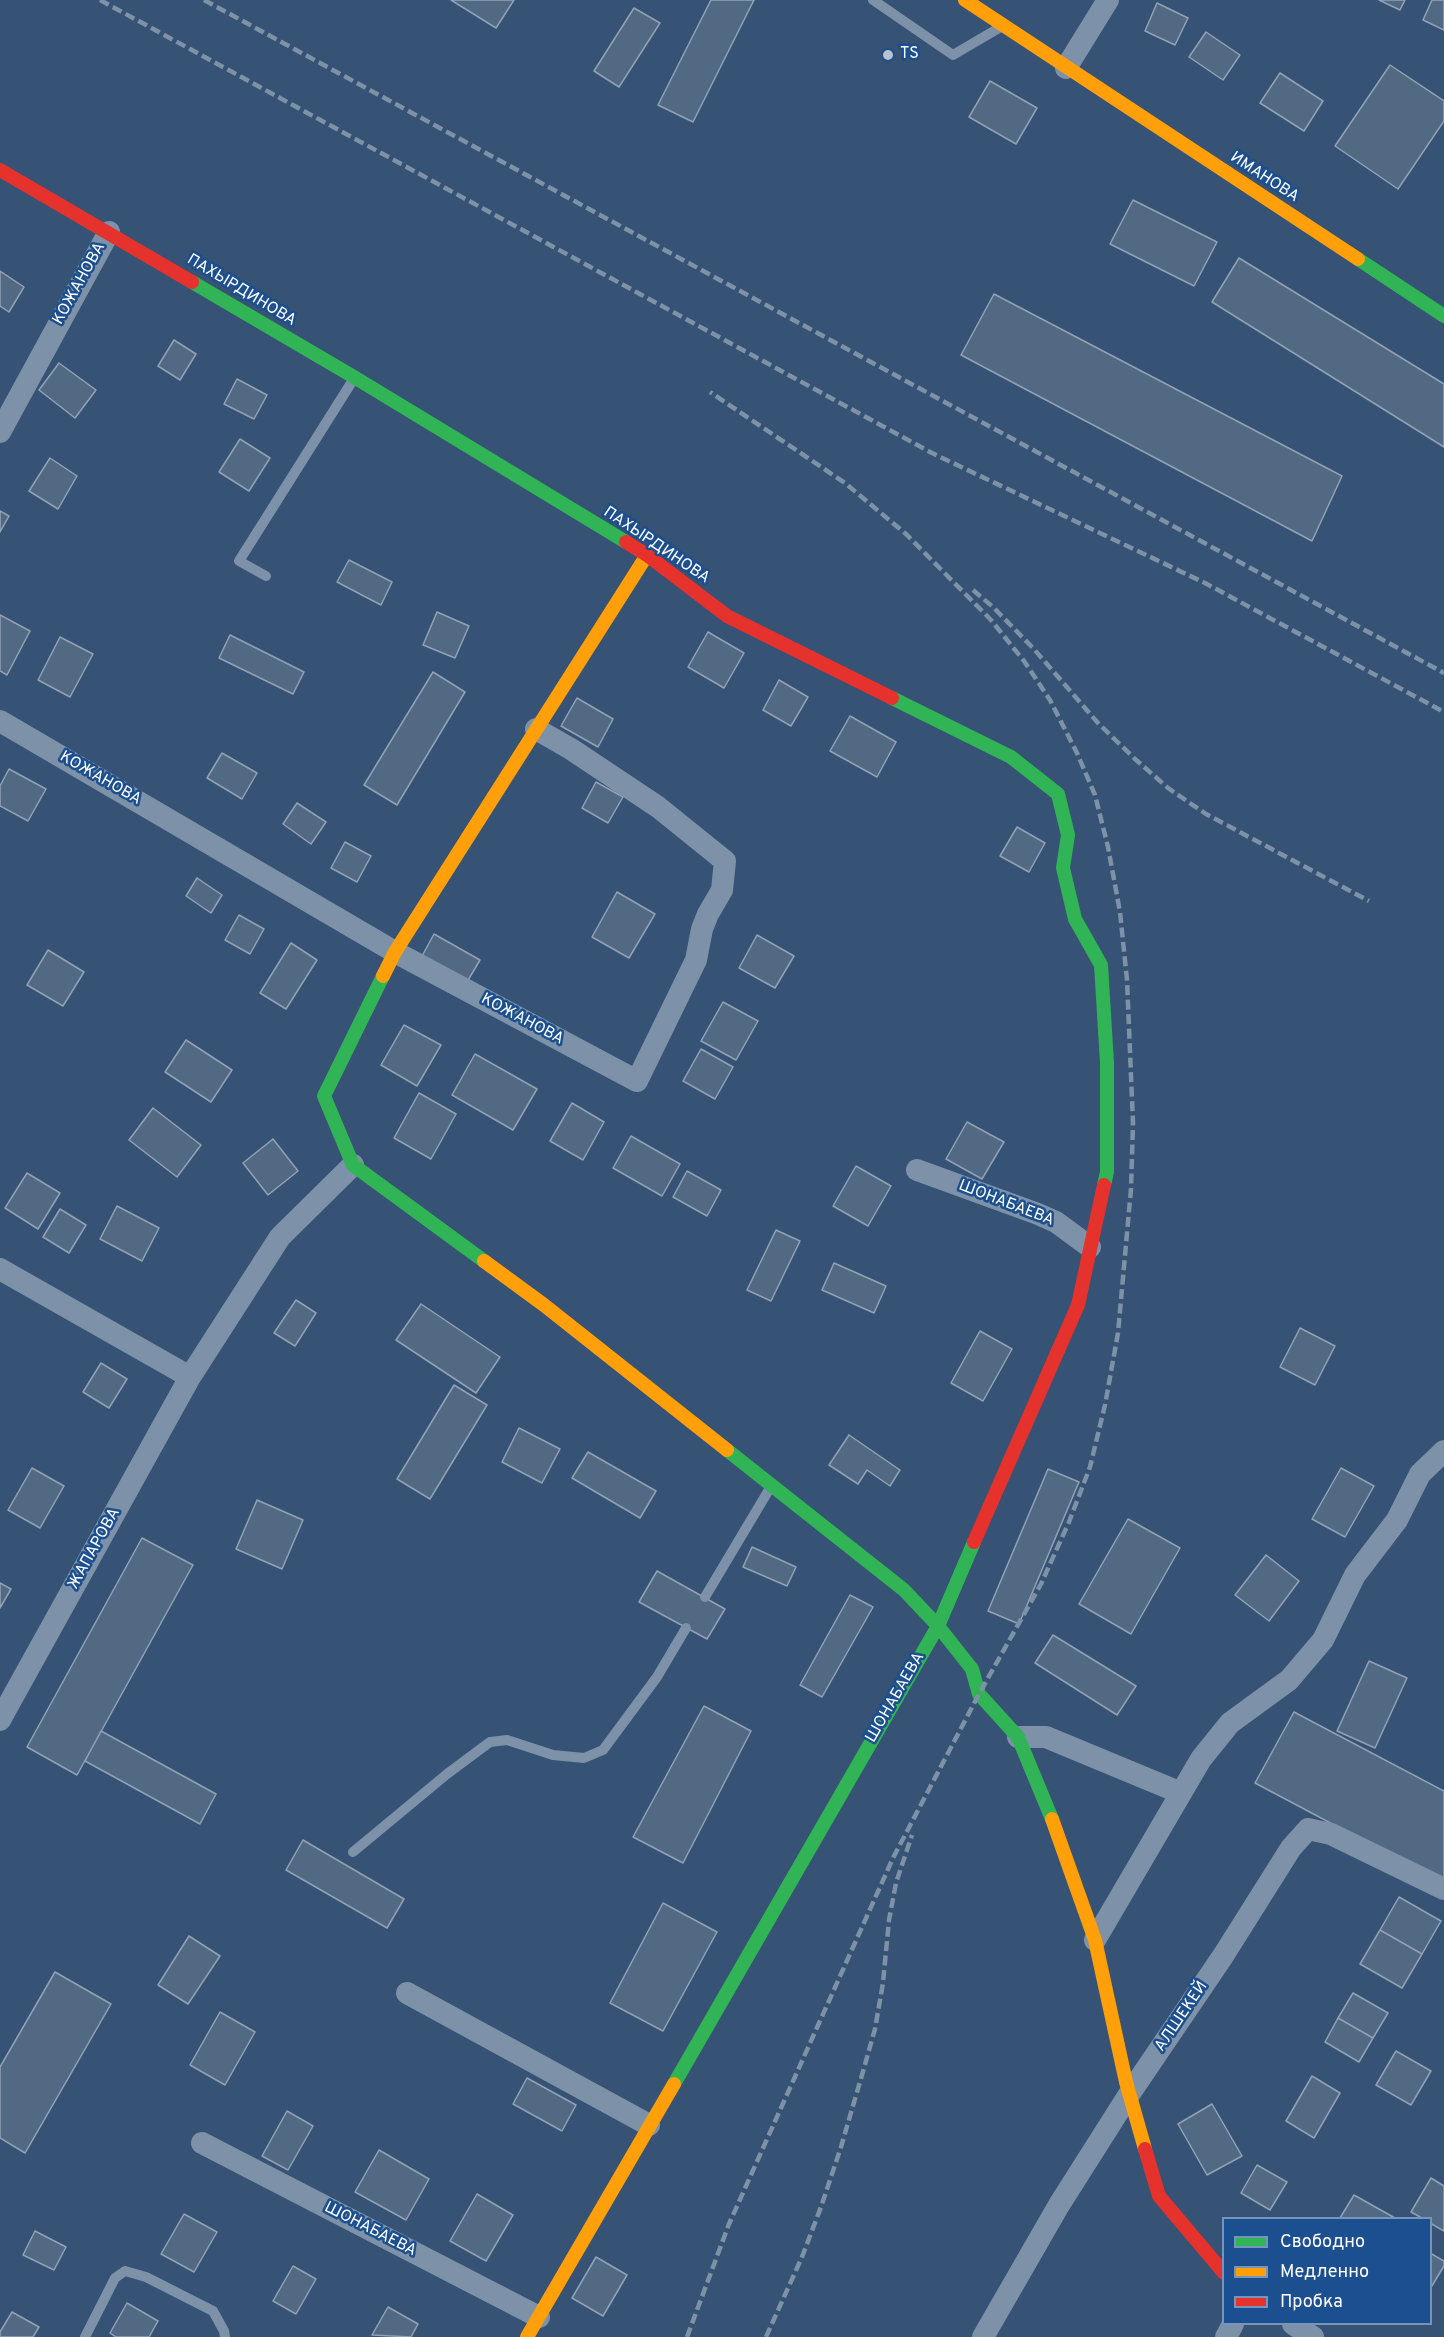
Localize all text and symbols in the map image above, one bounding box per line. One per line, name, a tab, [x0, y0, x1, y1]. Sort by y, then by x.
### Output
place label: TS	[900, 45, 919, 65]
marker: TS	[881, 48, 895, 62]
street label: ИМАНОВА	[1226, 149, 1302, 207]
street label: КОЖАНОВА	[50, 240, 110, 328]
street label: ПАХЫРДИНОВА	[183, 251, 299, 331]
street label: ПАХЫРДИНОВА	[599, 503, 713, 589]
street label: КОЖАНОВА	[56, 748, 144, 810]
street label: КОЖАНОВА	[477, 990, 567, 1050]
street label: ШОНАБАЕВА	[955, 1177, 1057, 1231]
street label: ЖАПАРОВА	[65, 1505, 125, 1593]
street label: ШОНАБАЕВА	[862, 1649, 930, 1747]
street label: АЛШЕКЕЙ	[1151, 1978, 1213, 2056]
street label: ШОНАБАЕВА	[321, 2199, 419, 2261]
legend	[1222, 2217, 1432, 2325]
text: Свободно	[1280, 2231, 1365, 2254]
text: Медленно	[1280, 2261, 1369, 2284]
text: Пробка	[1280, 2291, 1343, 2314]

